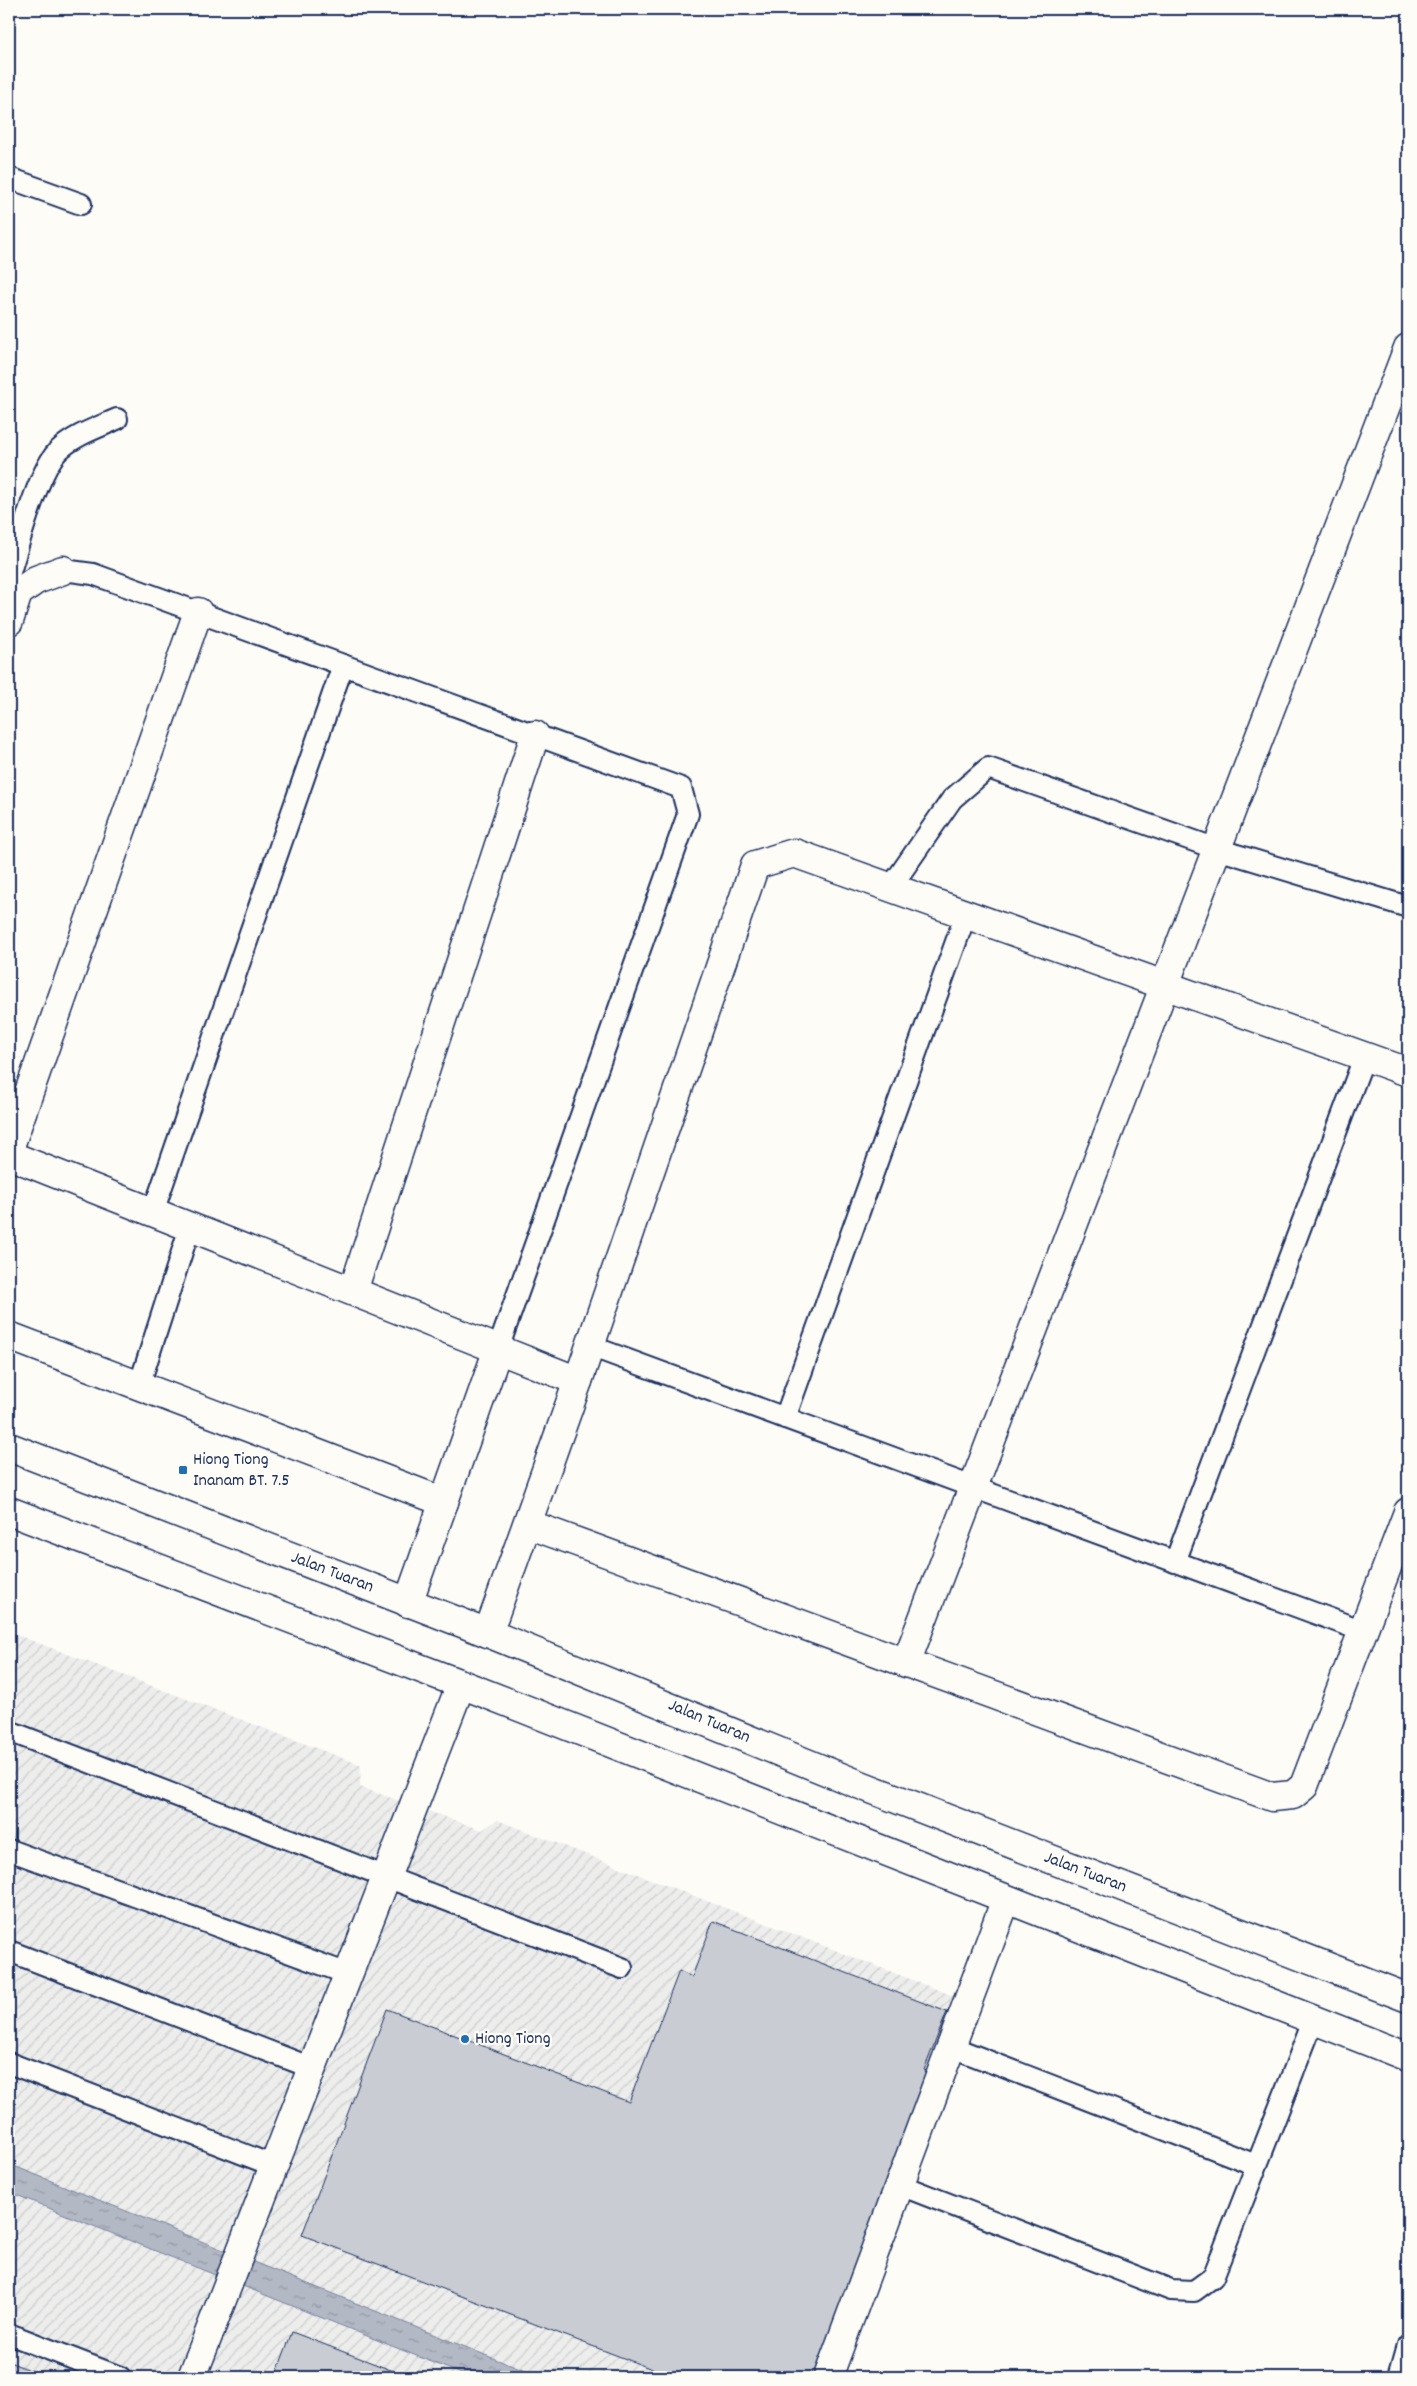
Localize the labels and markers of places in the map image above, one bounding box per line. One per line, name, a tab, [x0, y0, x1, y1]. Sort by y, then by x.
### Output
place label: Hiong Tiong Inanam BT. 7.5	[193, 1448, 290, 1494]
marker: Hiong Tiong Inanam BT. 7.5	[177, 1464, 189, 1476]
place label: Hiong Tiong	[475, 2027, 551, 2052]
marker: Hiong Tiong	[459, 2033, 471, 2045]

